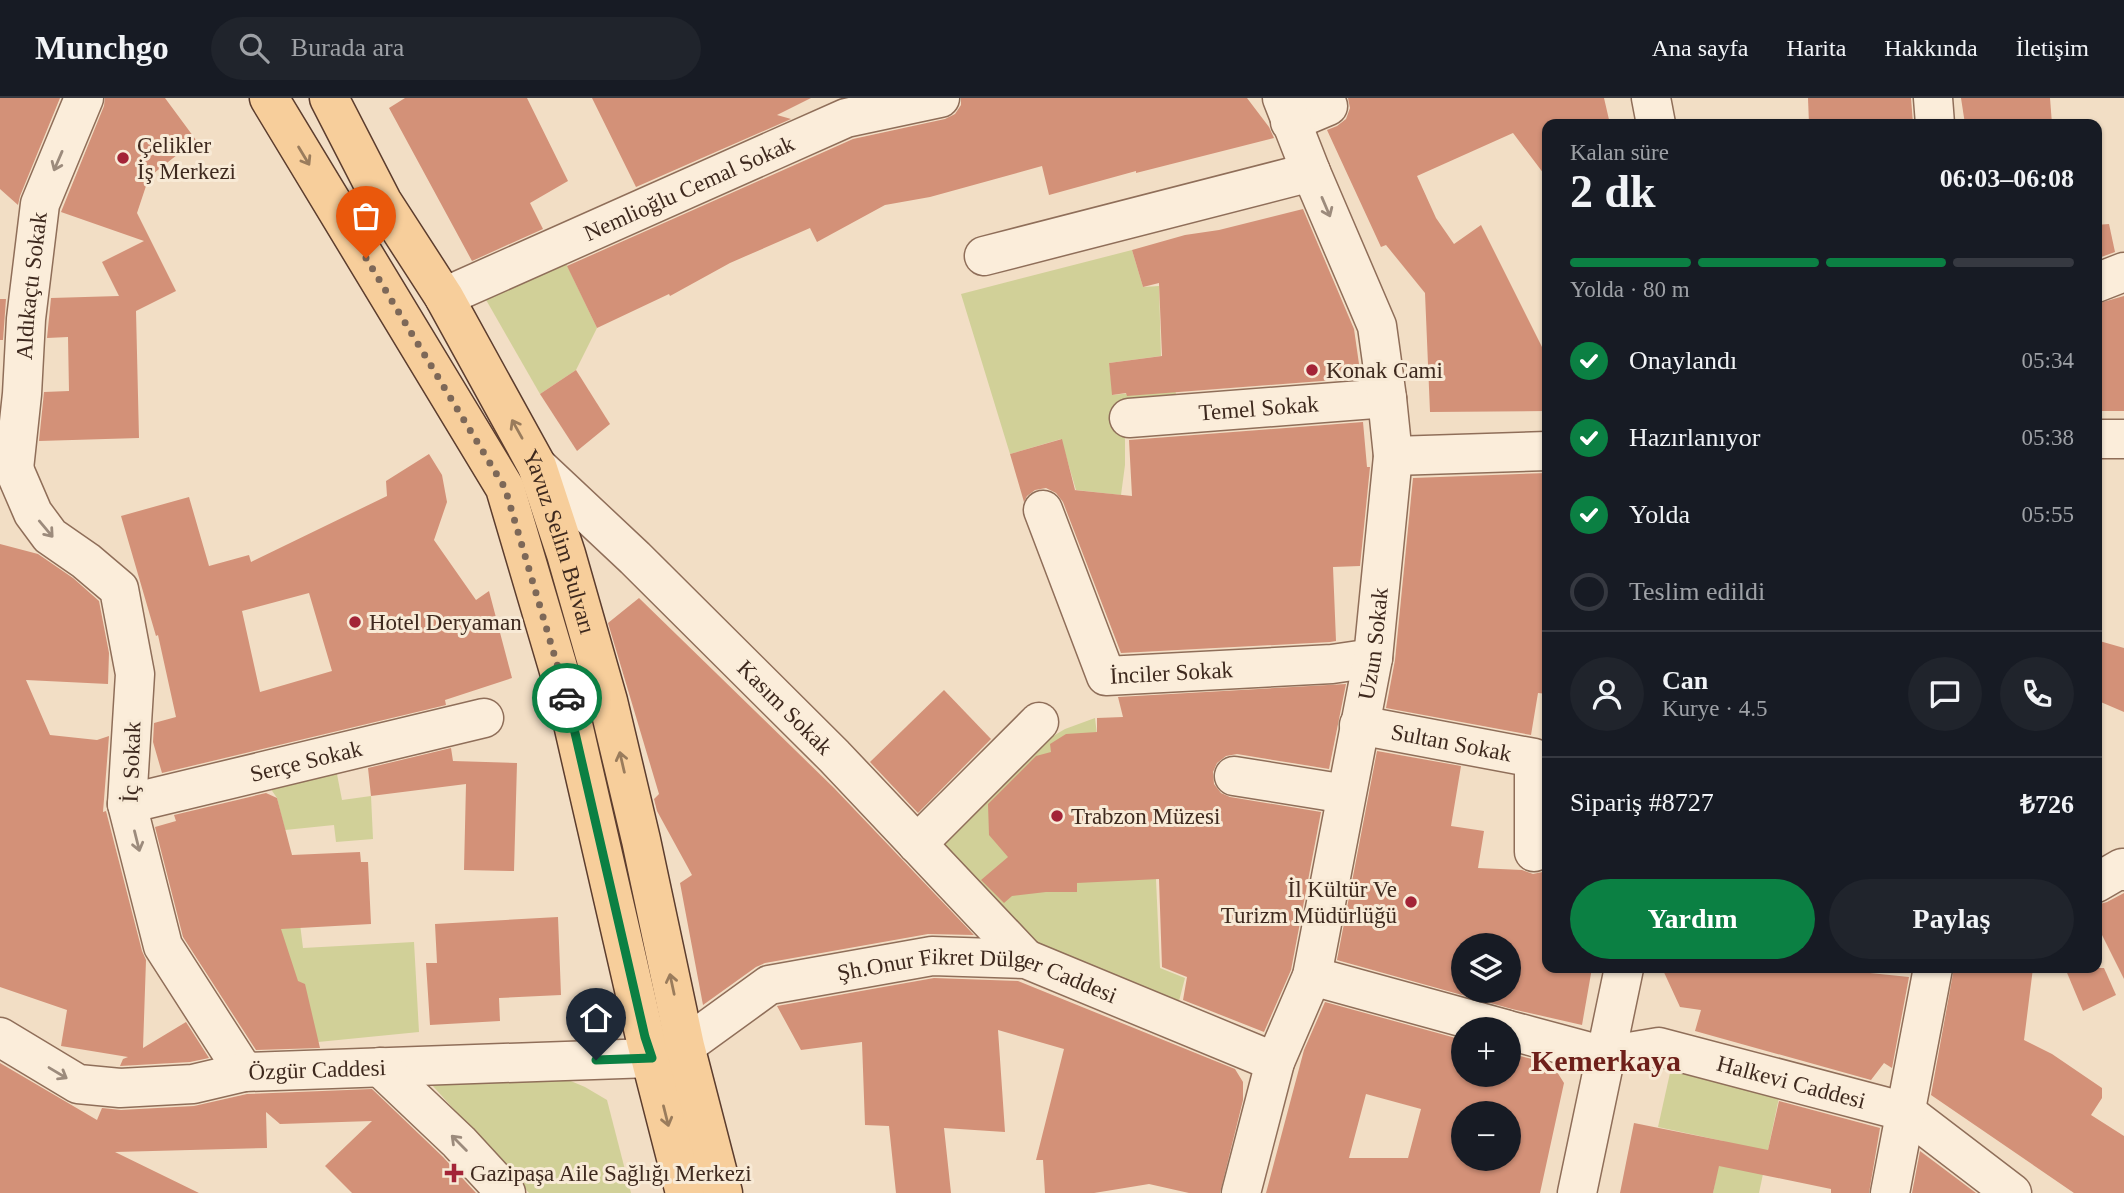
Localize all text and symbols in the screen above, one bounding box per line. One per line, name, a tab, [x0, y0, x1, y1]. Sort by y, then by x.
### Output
search box	[211, 17, 701, 80]
icon: search	[235, 29, 273, 67]
text: Munchgo	[35, 30, 169, 66]
text: Burada ara	[291, 33, 404, 62]
text: Ana sayfa	[1652, 35, 1748, 61]
text: Harita	[1786, 35, 1846, 61]
text: Hakkında	[1884, 35, 1978, 61]
text: İletişim	[2016, 35, 2089, 61]
street label: Nemlioğlu Cemal Sokak	[580, 131, 798, 246]
place label: Çelikler İş Merkezi	[137, 133, 236, 184]
text: Kalan süre	[1570, 140, 1669, 165]
one-way arrow	[298, 146, 312, 166]
one-way arrow	[50, 150, 63, 171]
marker: Çelikler İş Merkezi	[115, 150, 131, 166]
text: 06:03–06:08	[1940, 164, 2074, 193]
text: 2 dk	[1570, 166, 1656, 217]
pin	[336, 186, 396, 258]
one-way arrow	[1320, 196, 1333, 217]
icon: bag	[347, 197, 385, 235]
street label: Aldıkaçtı Sokak	[12, 210, 52, 361]
text: Yolda · 80 m	[1570, 277, 1690, 302]
icon: check	[1570, 342, 1608, 380]
text: Onaylandı	[1629, 346, 1737, 375]
text: 05:34	[2022, 348, 2074, 373]
place label: Konak Cami	[1326, 358, 1443, 383]
marker: Konak Cami	[1304, 362, 1320, 378]
street label: Temel Sokak	[1198, 391, 1320, 426]
one-way arrow	[510, 419, 524, 440]
icon: check	[1570, 419, 1608, 457]
text: Hazırlanıyor	[1629, 423, 1760, 452]
text: 05:38	[2022, 425, 2074, 450]
street label: Yavuz Selim Bulvarı	[517, 445, 600, 637]
icon: check	[1570, 496, 1608, 534]
text: Yolda	[1629, 500, 1690, 529]
text: 05:55	[2022, 502, 2074, 527]
one-way arrow	[38, 519, 54, 537]
text: Teslim edildi	[1629, 577, 1765, 606]
street label: Uzun Sokak	[1353, 586, 1393, 702]
place label: Hotel Deryaman	[369, 610, 522, 635]
marker: Hotel Deryaman	[347, 614, 363, 630]
street label: Kasım Sokak	[732, 655, 838, 760]
street label: İnciler Sokak	[1109, 657, 1234, 689]
button: person	[1570, 657, 1644, 731]
button: chat	[1908, 657, 1982, 731]
button: phone	[2000, 657, 2074, 731]
courier	[532, 663, 602, 733]
text: Can	[1662, 666, 1708, 695]
icon: car	[548, 679, 586, 717]
text: Kurye · 4.5	[1662, 696, 1767, 721]
street label: Sultan Sokak	[1389, 719, 1514, 767]
street label: İç Sokak	[118, 721, 145, 803]
street label: Serçe Sokak	[247, 736, 365, 787]
one-way arrow	[615, 751, 629, 774]
text: Sipariş #8727	[1570, 788, 1714, 817]
text: ₺726	[2020, 790, 2074, 819]
place label: Trabzon Müzesi	[1071, 804, 1220, 829]
marker: Trabzon Müzesi	[1049, 808, 1065, 824]
one-way arrow	[131, 829, 144, 852]
place label: İl Kültür Ve Turizm Müdürlüğü	[1221, 877, 1397, 928]
button: Yardım	[1570, 879, 1815, 959]
button: Paylaş	[1829, 879, 2074, 959]
marker: İl Kültür Ve Turizm Müdürlüğü	[1403, 894, 1419, 910]
map controls	[1451, 933, 1521, 1171]
button: layers	[1451, 933, 1521, 1003]
street label: Şh.Onur Fikret Dülger Caddesi	[835, 944, 1121, 1008]
one-way arrow	[665, 973, 679, 996]
pin	[566, 988, 626, 1060]
icon: home	[577, 999, 615, 1037]
button: +	[1451, 1017, 1521, 1087]
district label: Kemerkaya	[1531, 1044, 1681, 1077]
street label: Halkevi Caddesi	[1714, 1051, 1868, 1114]
street label: Özgür Caddesi	[248, 1055, 386, 1085]
one-way arrow	[48, 1066, 68, 1080]
button: −	[1451, 1101, 1521, 1171]
one-way arrow	[660, 1104, 673, 1127]
one-way arrow	[451, 1135, 468, 1152]
place label: Gazipaşa Aile Sağlığı Merkezi	[470, 1161, 752, 1186]
marker: Gazipaşa Aile Sağlığı Merkezi	[444, 1163, 464, 1183]

